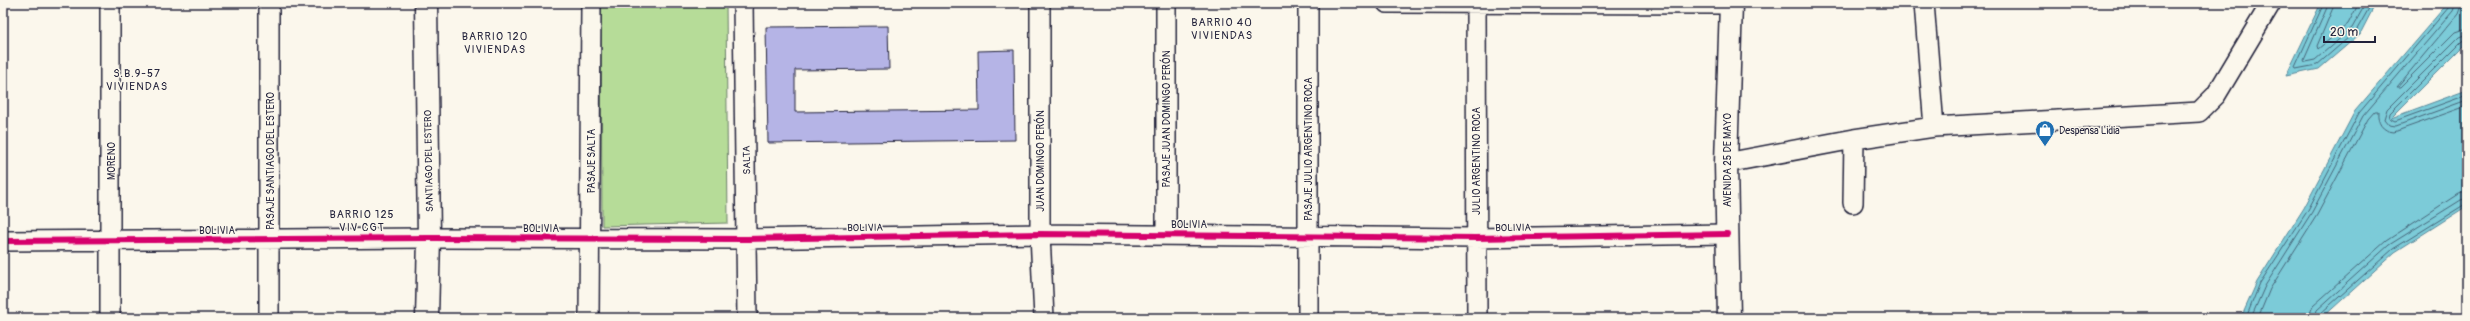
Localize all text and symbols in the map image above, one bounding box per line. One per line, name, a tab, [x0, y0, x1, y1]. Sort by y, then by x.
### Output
district label: BARRIO 40 VIVIENDAS	[1191, 16, 1253, 42]
scale bar	[2324, 18, 2375, 44]
text: 20 m	[2330, 25, 2359, 40]
district label: BARRIO 120 VIVIENDAS	[462, 30, 528, 56]
street label: PASAJE JUAN DOMINGO PERÓN	[1159, 50, 1173, 187]
district label: S.B.9-57 VIVIENDAS	[106, 67, 168, 93]
street label: PASAJE JULIO ARGENTINO ROCA	[1303, 77, 1315, 221]
street label: PASAJE SANTIAGO DEL ESTERO	[265, 92, 277, 230]
street label: JULIO ARGENTINO ROCA	[1471, 107, 1483, 215]
street label: SANTIAGO DEL ESTERO	[422, 110, 436, 212]
street label: JUAN DOMINGO PERÓN	[1033, 110, 1047, 212]
street label: AVENIDA 25 DE MAYO	[1722, 113, 1734, 207]
shop icon: Despensa Lidia	[2034, 119, 2056, 147]
place label: Despensa Lidia	[2059, 125, 2120, 137]
street label: PASAJE SALTA	[586, 128, 598, 193]
street label: MORENO	[106, 142, 118, 180]
street label: SALTA	[741, 145, 753, 175]
district label: BARRIO 125 VIV CGT	[330, 208, 395, 234]
street label: BOLIVIA	[1171, 219, 1207, 231]
street label: BOLIVIA	[847, 222, 884, 234]
street label: BOLIVIA	[1495, 222, 1532, 234]
street label: BOLIVIA	[523, 223, 559, 235]
street label: BOLIVIA	[199, 225, 235, 237]

